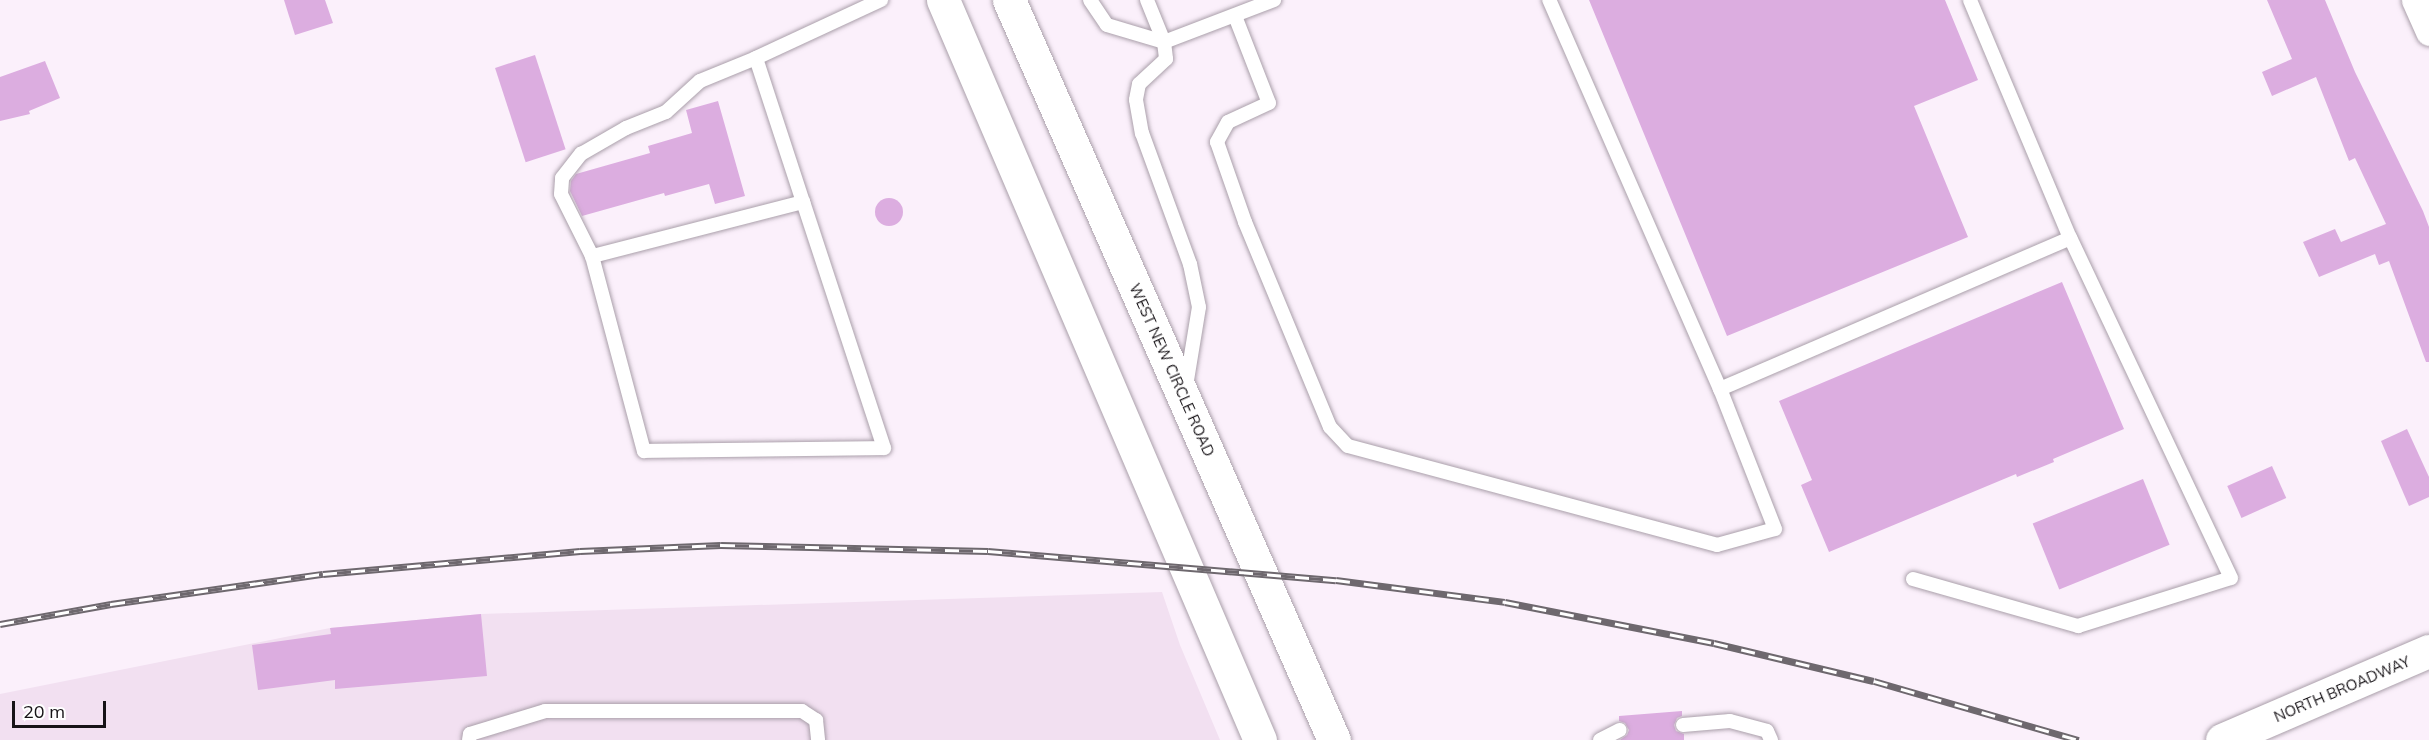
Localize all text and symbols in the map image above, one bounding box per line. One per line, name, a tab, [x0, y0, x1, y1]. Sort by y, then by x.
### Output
street label: WEST NEW CIRCLE ROAD	[1126, 281, 1218, 459]
street label: NORTH BROADWAY	[2271, 652, 2413, 726]
scale bar	[15, 689, 110, 727]
text: 20 m	[23, 700, 65, 723]

